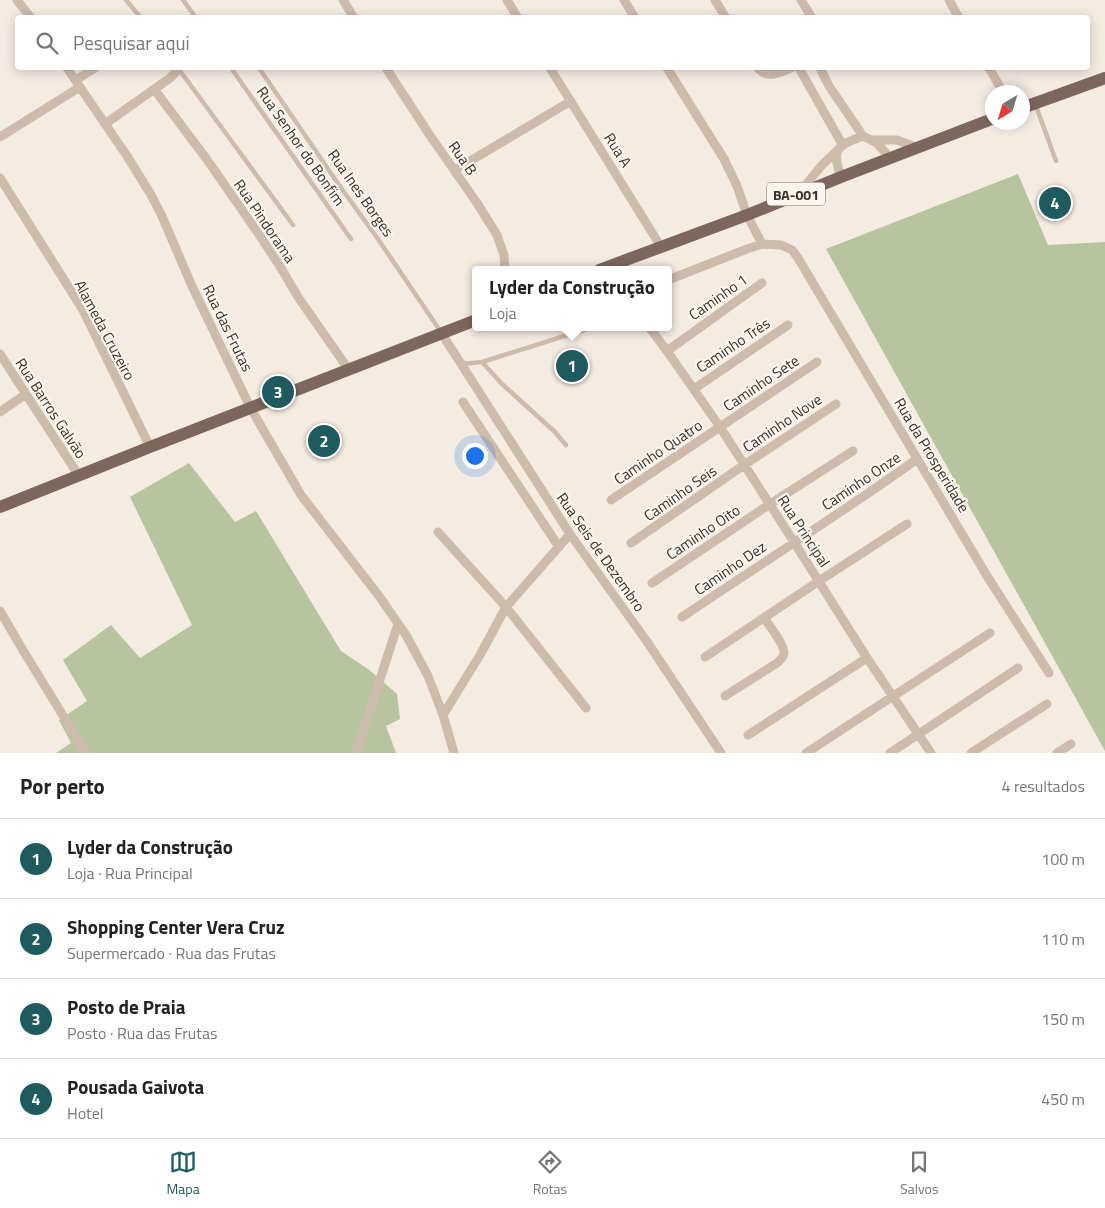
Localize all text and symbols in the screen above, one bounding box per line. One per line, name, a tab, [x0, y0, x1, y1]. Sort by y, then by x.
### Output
search box	[15, 15, 1090, 70]
text: Pesquisar aqui	[73, 28, 190, 57]
icon: search	[33, 29, 61, 57]
street label: Rua Senhor do Bonfim	[251, 82, 351, 210]
north arrow	[985, 85, 1030, 130]
street label: Rua A	[598, 128, 638, 172]
street label: Rua B	[443, 136, 483, 180]
street label: Rua Ines Borges	[322, 145, 400, 241]
street label: Rua Pindorama	[228, 174, 302, 268]
road number: BA-001	[767, 182, 825, 205]
pin: 4	[1039, 184, 1071, 222]
popup	[472, 266, 672, 331]
street label: Caminho 1	[684, 268, 752, 326]
text: Lyder da Construção	[489, 272, 655, 301]
street label: Alameda Cruzeiro	[69, 276, 141, 384]
street label: Rua das Frutas	[197, 281, 259, 375]
text: Loja	[489, 301, 517, 325]
street label: Caminho Três	[691, 312, 775, 378]
pin: 1	[556, 347, 588, 385]
street label: Caminho Sete	[718, 349, 804, 417]
street label: Rua Barros Galvão	[10, 353, 92, 463]
pin: 3	[262, 373, 294, 411]
street label: Caminho Nove	[738, 388, 826, 458]
street label: Rua da Prosperidade	[889, 393, 975, 517]
street label: Caminho Quatro	[609, 414, 707, 490]
pin: 2	[308, 422, 340, 460]
your location	[462, 443, 488, 469]
street label: Caminho Onze	[817, 446, 905, 516]
street label: Caminho Seis	[639, 459, 721, 527]
street label: Rua Seis de Dezembro	[551, 488, 651, 616]
street label: Rua Principal	[772, 490, 836, 572]
street label: Caminho Oito	[661, 499, 745, 565]
street label: Caminho Dez	[689, 535, 771, 601]
text: Por perto	[20, 770, 105, 802]
text: 4 resultados	[1001, 774, 1085, 798]
text: Lyder da Construção	[67, 832, 233, 861]
text: 1	[32, 847, 40, 871]
text: 100 m	[1041, 847, 1085, 871]
text: Loja · Rua Principal	[67, 861, 193, 885]
text: Shopping Center Vera Cruz	[67, 912, 285, 941]
text: 2	[32, 927, 40, 951]
text: 110 m	[1041, 927, 1085, 951]
text: Supermercado · Rua das Frutas	[67, 941, 276, 965]
text: Posto de Praia	[67, 992, 185, 1021]
text: 3	[32, 1007, 40, 1031]
text: 150 m	[1041, 1007, 1085, 1031]
text: Posto · Rua das Frutas	[67, 1021, 217, 1045]
text: Pousada Gaivota	[67, 1072, 204, 1101]
text: 4	[32, 1087, 40, 1111]
text: 450 m	[1041, 1087, 1085, 1111]
text: Hotel	[67, 1101, 104, 1125]
tab: Mapa	[167, 1148, 200, 1199]
tab: Rotas	[533, 1148, 567, 1199]
tab: Salvos	[900, 1148, 938, 1199]

